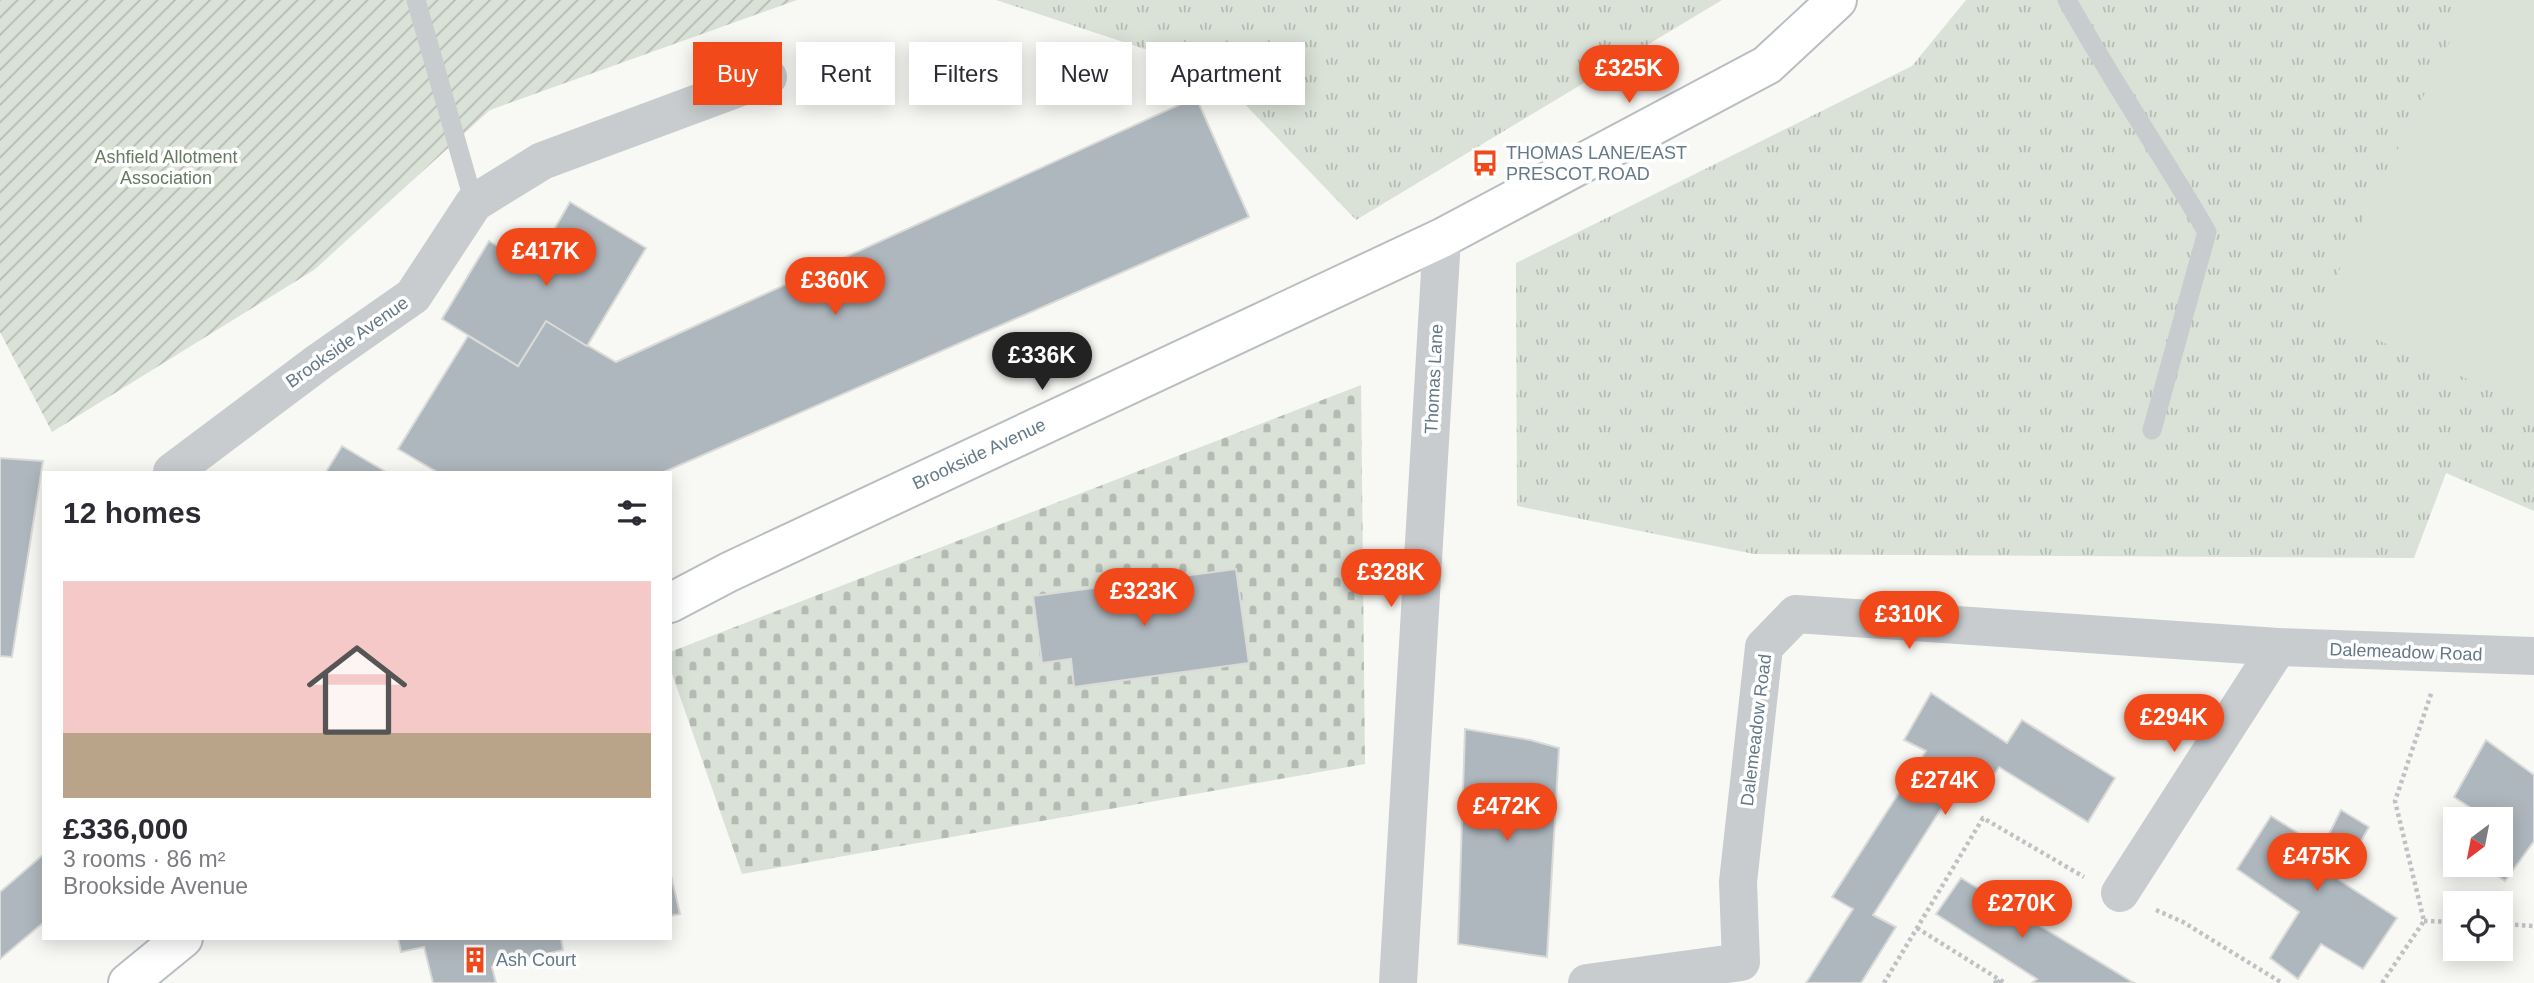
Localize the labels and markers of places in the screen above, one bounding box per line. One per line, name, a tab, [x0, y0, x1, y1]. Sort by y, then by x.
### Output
pin: £325K	[1580, 46, 1678, 105]
place label: THOMAS LANE/EAST PRESCOT ROAD	[1506, 143, 1687, 184]
bus stop icon: THOMAS LANE/EAST PRESCOT ROAD	[1470, 148, 1500, 178]
pin: £417K	[497, 229, 595, 288]
pin: £360K	[786, 258, 884, 317]
pin: £336K	[993, 332, 1091, 392]
pin: £328K	[1342, 550, 1440, 609]
pin: £323K	[1095, 568, 1193, 628]
pin: £310K	[1860, 592, 1958, 651]
pin: £294K	[2125, 694, 2223, 754]
pin: £274K	[1896, 758, 1994, 817]
pin: £472K	[1458, 784, 1556, 843]
pin: £475K	[2268, 834, 2366, 893]
pin: £270K	[1973, 880, 2071, 940]
building icon: Ash Court	[460, 945, 490, 975]
place label: Ash Court	[496, 950, 576, 970]

